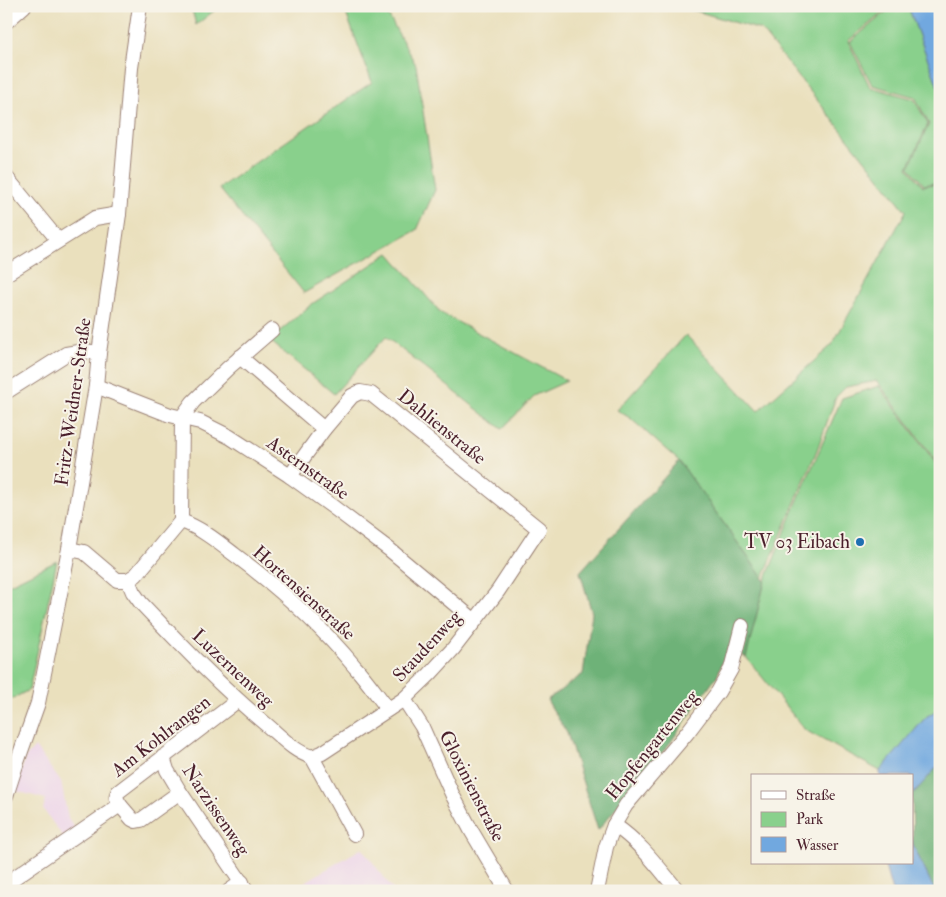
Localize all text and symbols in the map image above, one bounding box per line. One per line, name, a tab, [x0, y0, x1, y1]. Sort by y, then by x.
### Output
street label: Fritz-Weidner-Straße	[49, 316, 97, 488]
street label: Dahlienstraße	[393, 384, 491, 470]
street label: Asternstraße	[261, 430, 354, 505]
place label: TV 03 Eibach	[744, 530, 850, 554]
marker: TV 03 Eibach	[854, 536, 866, 548]
street label: Hortensienstraße	[248, 540, 361, 646]
street label: Staudenweg	[387, 604, 467, 687]
street label: Luzernenweg	[187, 624, 280, 713]
street label: Hopfengartenweg	[600, 685, 705, 806]
street label: Am Kohlrangen	[106, 690, 216, 783]
street label: Gloxinienstraße	[434, 726, 510, 846]
street label: Narzissenweg	[177, 760, 256, 861]
legend	[751, 774, 914, 864]
text: Straße	[796, 786, 835, 805]
text: Park	[796, 810, 823, 829]
text: Wasser	[795, 836, 839, 855]

